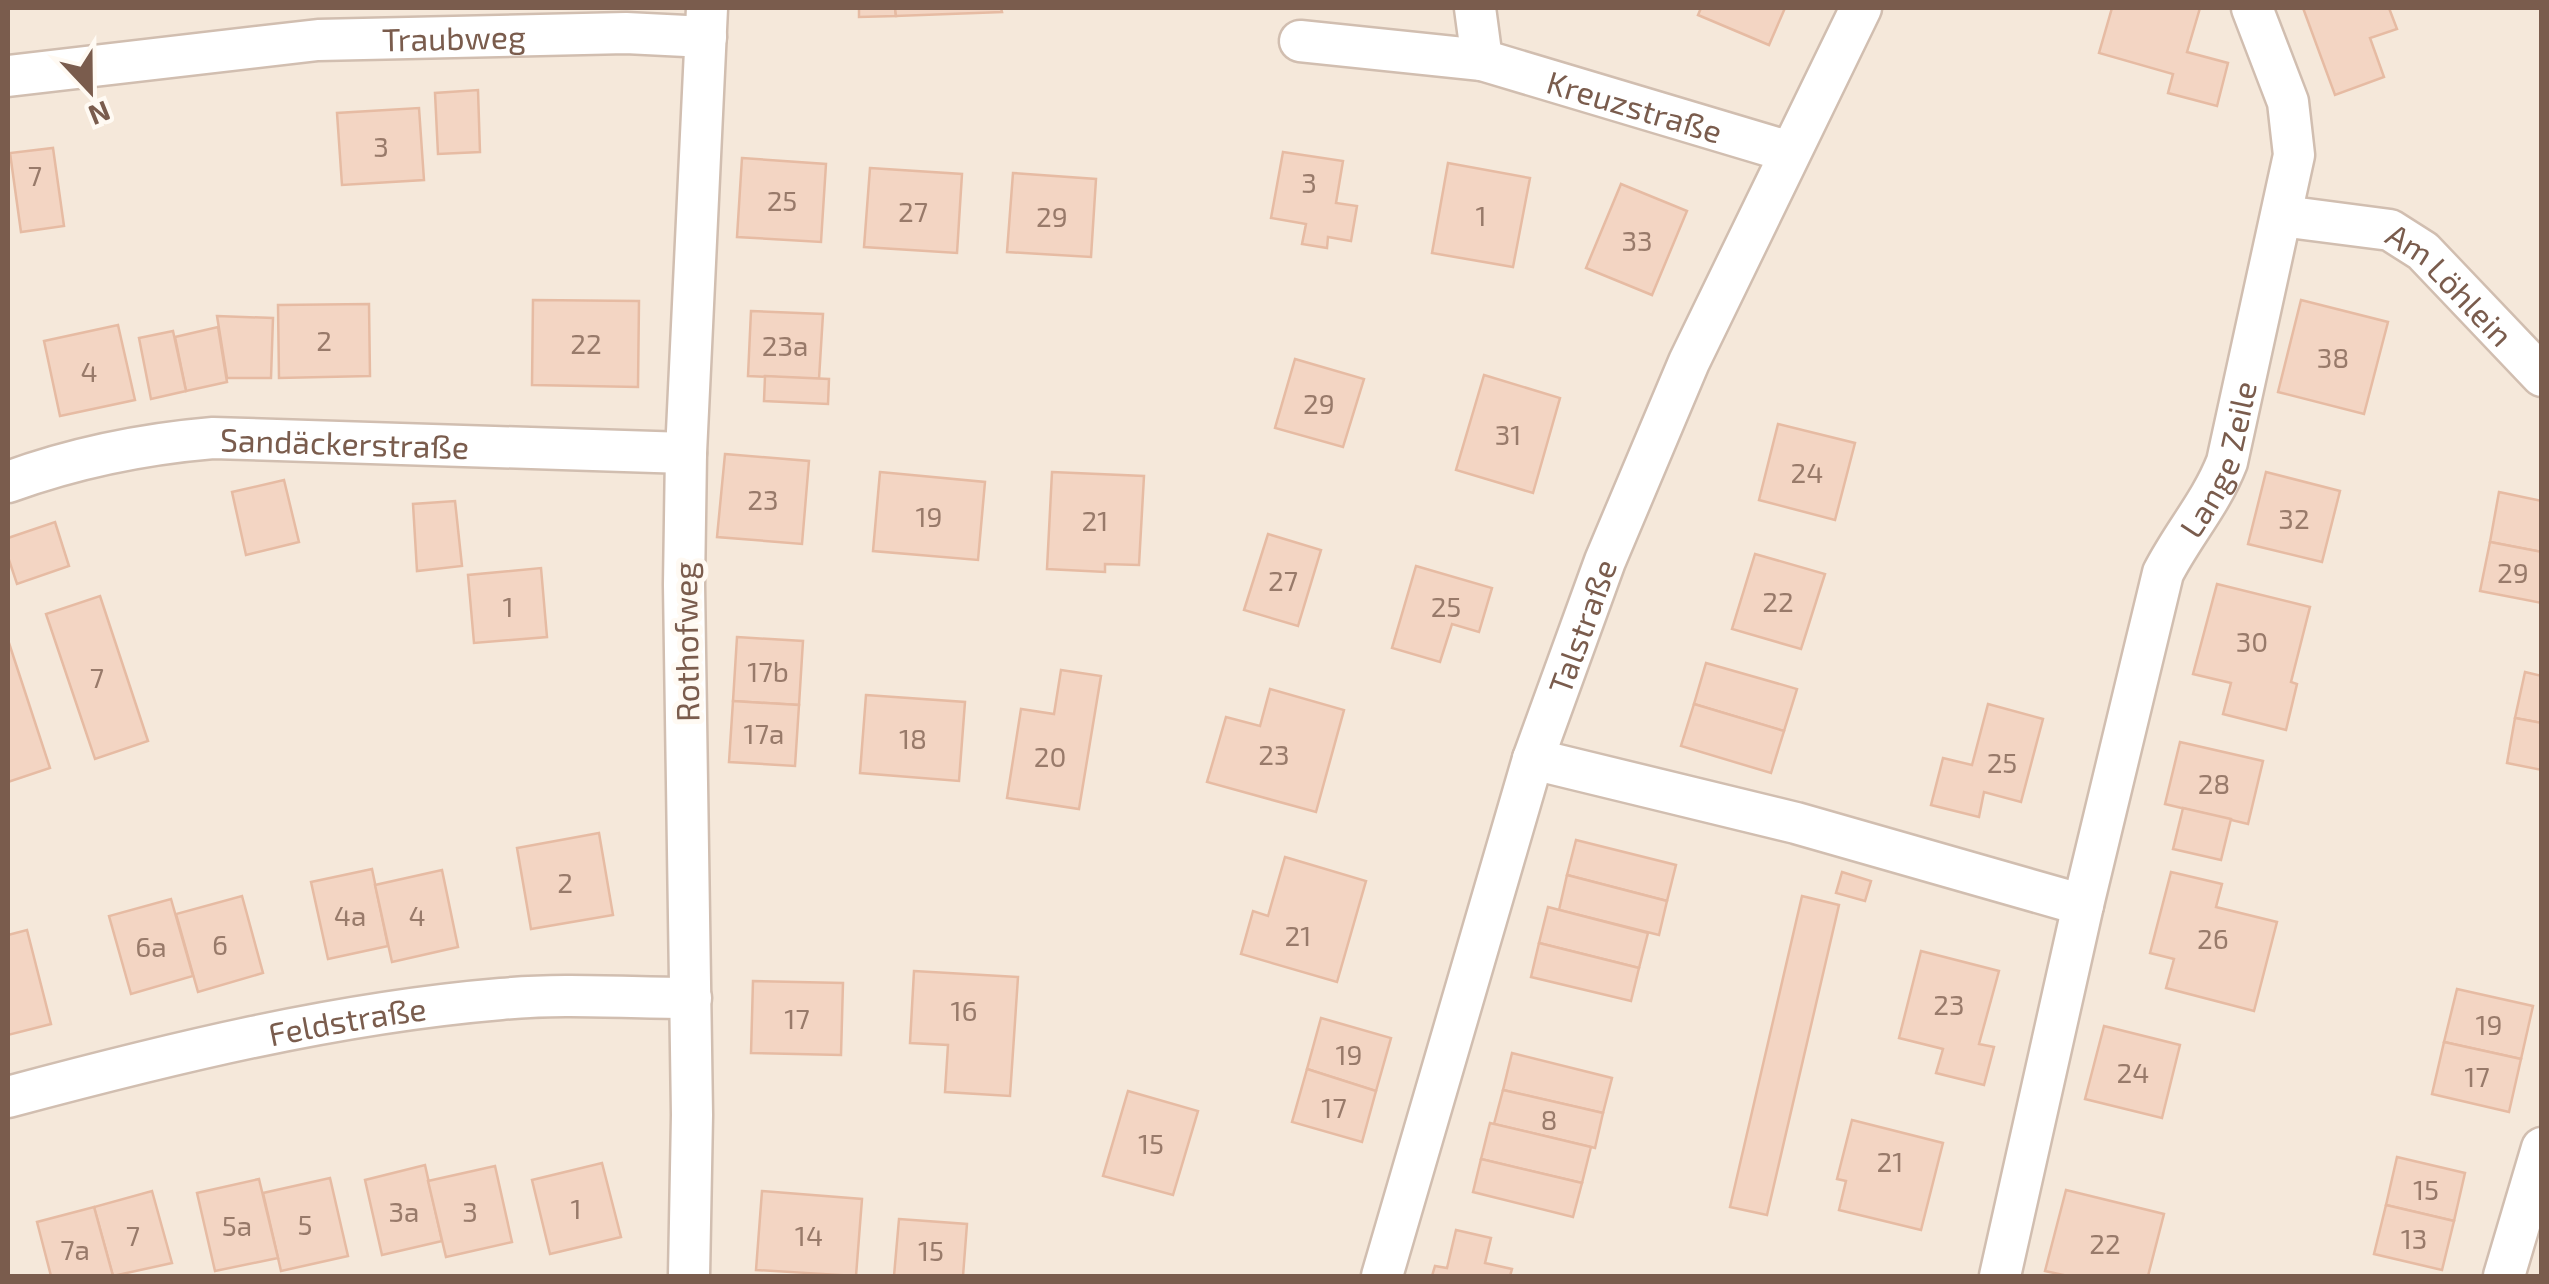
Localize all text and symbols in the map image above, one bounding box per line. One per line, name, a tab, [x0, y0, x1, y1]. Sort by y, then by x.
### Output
street label: Traubweg	[382, 16, 526, 58]
north arrow	[40, 40, 140, 140]
street label: Kreuzstraße	[1543, 62, 1727, 150]
text: N	[84, 95, 115, 134]
house number: 3	[373, 129, 389, 163]
house number: 7	[28, 158, 42, 192]
house number: 3	[1301, 165, 1317, 199]
house number: 25	[767, 183, 797, 217]
house number: 27	[898, 194, 928, 228]
house number: 1	[1475, 198, 1487, 232]
house number: 29	[1036, 199, 1068, 233]
street label: Am Löhlein	[2380, 214, 2521, 353]
house number: 33	[1621, 223, 1653, 257]
house number: 2	[316, 323, 332, 357]
house number: 22	[570, 326, 602, 360]
house number: 23a	[762, 328, 808, 362]
house number: 38	[2317, 340, 2349, 374]
house number: 4	[80, 354, 98, 388]
street label: Lange Zeile	[2171, 377, 2263, 544]
house number: 29	[1303, 386, 1335, 420]
house number: 31	[1495, 417, 1521, 451]
street label: Sandäckerstraße	[219, 419, 470, 465]
house number: 24	[1791, 455, 1823, 489]
house number: 23	[747, 482, 779, 516]
house number: 19	[915, 499, 943, 533]
house number: 32	[2278, 501, 2310, 535]
house number: 21	[1082, 503, 1108, 537]
street label: Talstraße	[1539, 554, 1623, 699]
house number: 29	[2497, 555, 2529, 589]
street label: Rothofweg	[665, 561, 705, 722]
house number: 27	[1268, 563, 1298, 597]
house number: 22	[1762, 584, 1794, 618]
house number: 1	[502, 589, 514, 623]
house number: 25	[1431, 589, 1461, 623]
house number: 30	[2236, 624, 2268, 658]
house number: 17b	[747, 654, 789, 688]
house number: 7	[90, 660, 104, 694]
house number: 17a	[744, 716, 784, 750]
house number: 18	[899, 721, 927, 755]
house number: 23	[1258, 737, 1290, 771]
house number: 20	[1034, 739, 1066, 773]
house number: 25	[1987, 745, 2017, 779]
house number: 28	[2198, 766, 2230, 800]
house number: 2	[557, 865, 573, 899]
house number: 4a	[334, 898, 366, 932]
house number: 4	[408, 898, 426, 932]
house number: 21	[1285, 918, 1311, 952]
house number: 26	[2197, 921, 2229, 955]
house number: 6	[212, 927, 228, 961]
house number: 6a	[135, 929, 167, 963]
house number: 23	[1933, 987, 1965, 1021]
street label: Feldstraße	[265, 988, 428, 1052]
house number: 16	[950, 993, 978, 1027]
house number: 17	[784, 1001, 810, 1035]
house number: 19	[2475, 1007, 2503, 1041]
house number: 19	[1335, 1037, 1363, 1071]
house number: 24	[2117, 1055, 2149, 1089]
house number: 17	[2464, 1059, 2490, 1093]
house number: 17	[1321, 1090, 1347, 1124]
house number: 8	[1541, 1102, 1558, 1136]
house number: 15	[1138, 1126, 1164, 1160]
house number: 21	[1877, 1144, 1903, 1178]
house number: 15	[2413, 1172, 2439, 1206]
house number: 1	[570, 1191, 582, 1225]
house number: 3a	[389, 1194, 419, 1228]
house number: 3	[462, 1194, 478, 1228]
house number: 5	[297, 1207, 313, 1241]
house number: 5a	[222, 1208, 252, 1242]
house number: 7	[126, 1218, 140, 1252]
house number: 14	[795, 1218, 823, 1252]
house number: 13	[2401, 1221, 2427, 1255]
house number: 22	[2089, 1226, 2121, 1260]
house number: 7a	[60, 1232, 90, 1266]
house number: 15	[918, 1233, 944, 1267]

